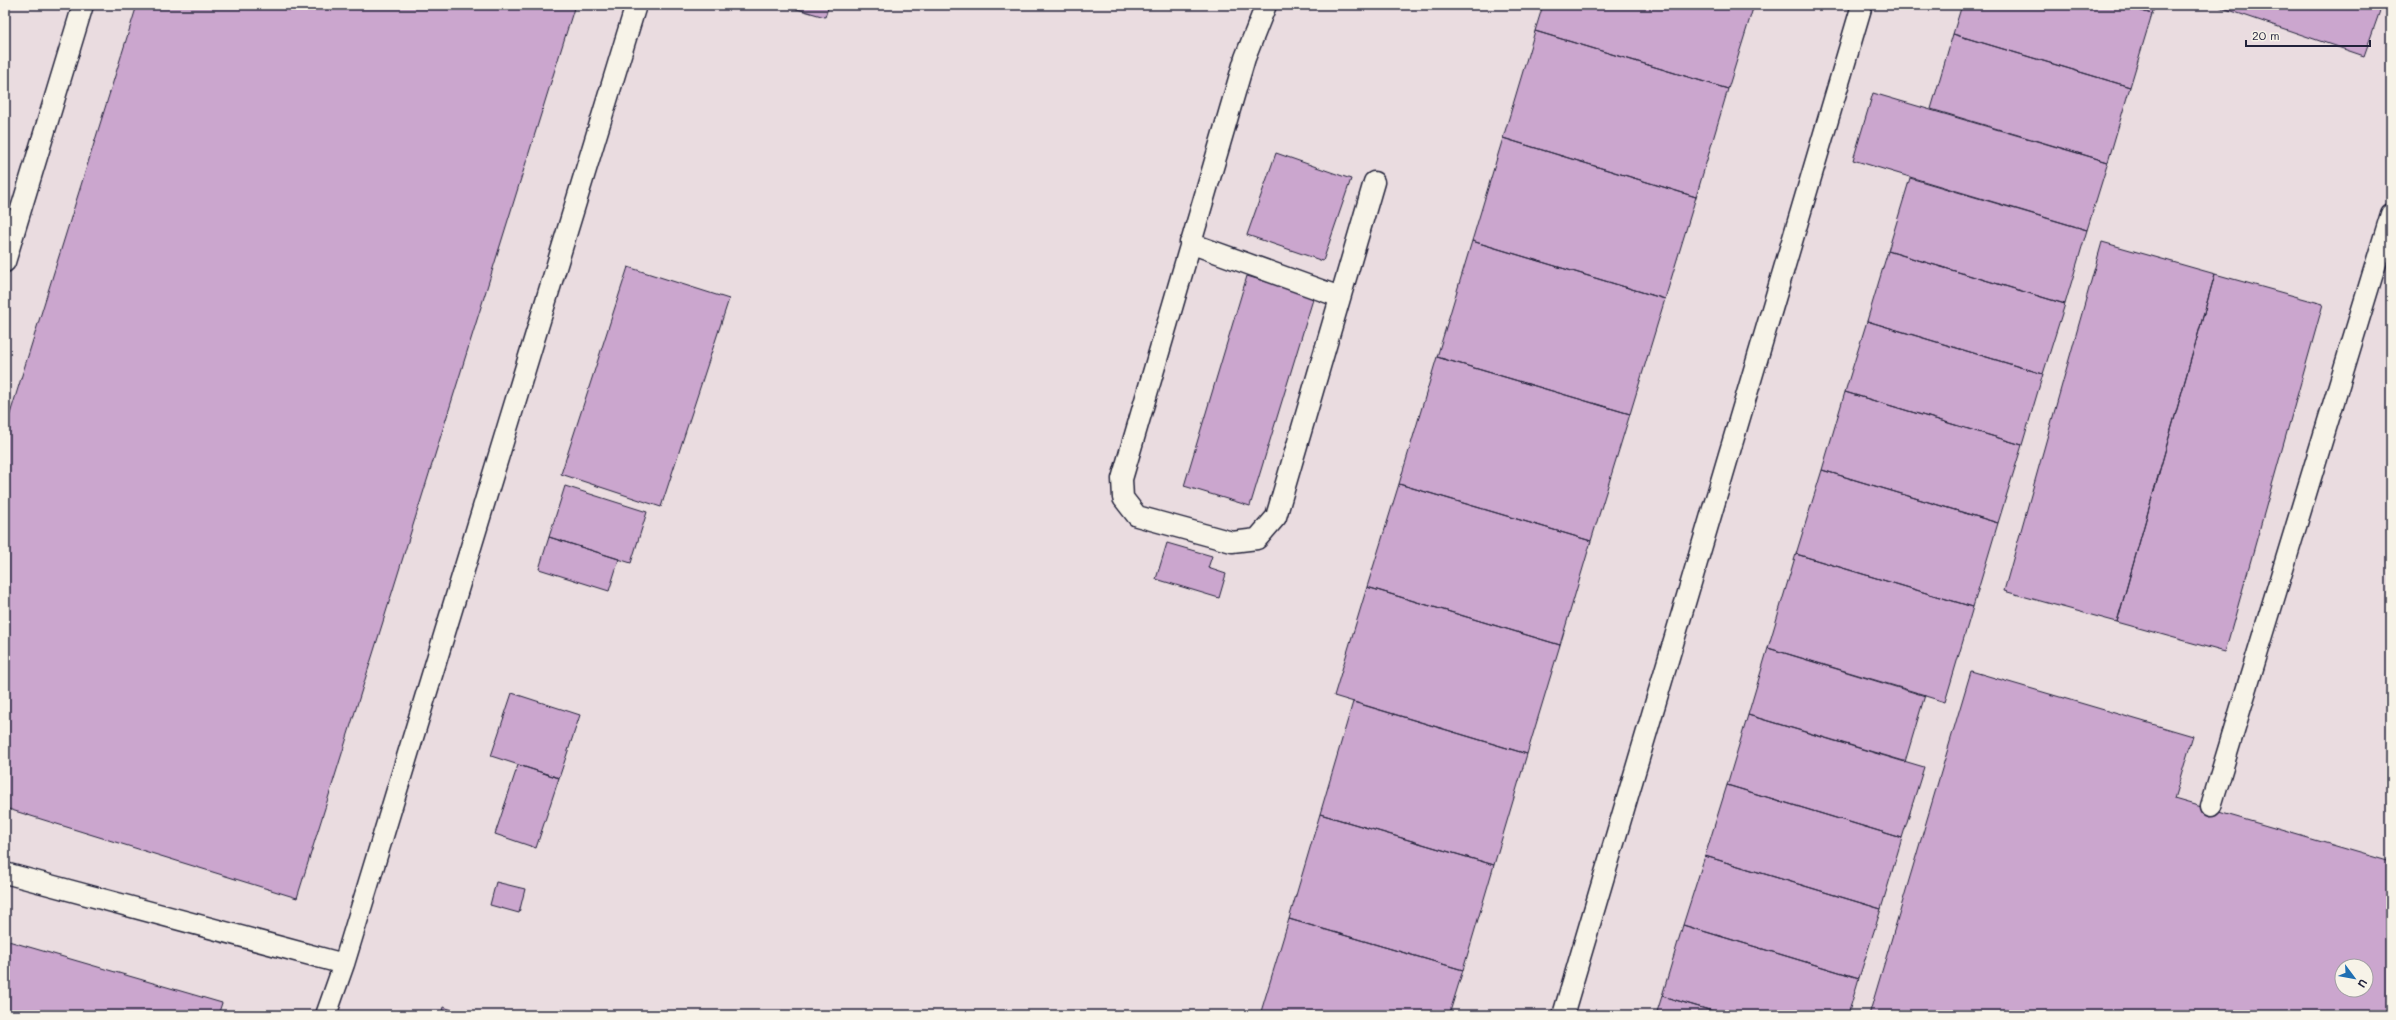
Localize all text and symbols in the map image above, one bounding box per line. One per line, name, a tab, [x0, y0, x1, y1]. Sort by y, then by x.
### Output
scale bar	[2246, 22, 2370, 48]
text: 20 m	[2252, 27, 2280, 43]
north arrow	[2334, 958, 2374, 998]
text: U	[2354, 976, 2371, 991]

